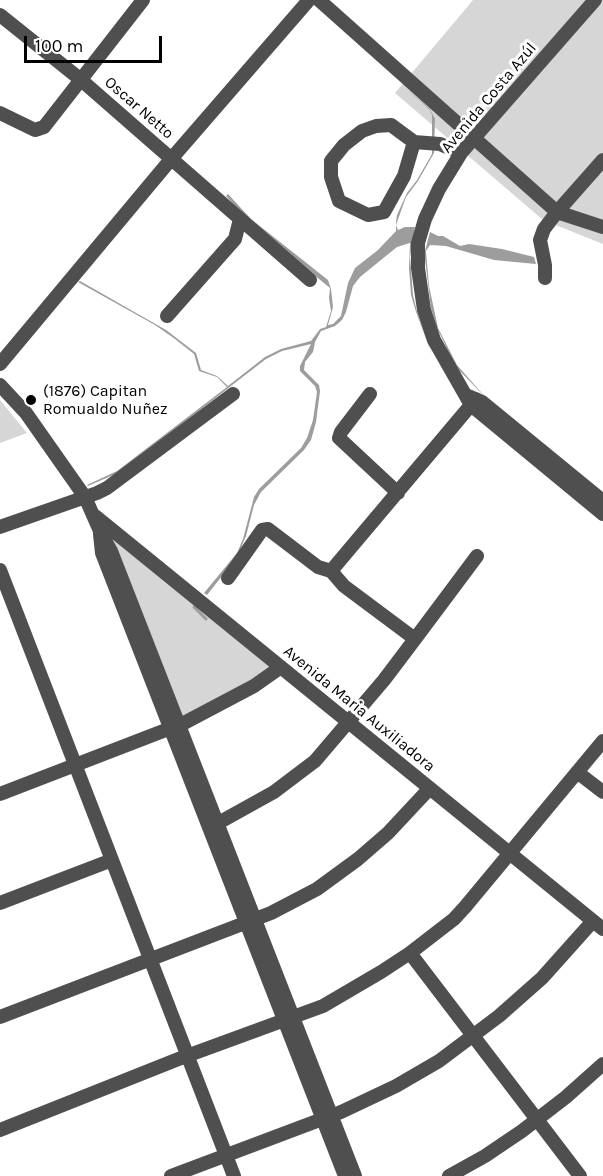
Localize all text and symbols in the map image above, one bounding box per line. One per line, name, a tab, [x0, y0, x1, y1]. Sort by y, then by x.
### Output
scale bar	[27, 24, 165, 62]
text: 100 m	[35, 35, 83, 57]
street label: Avenida Costa Azúl	[437, 39, 541, 157]
street label: Oscar Netto	[101, 73, 177, 143]
place label: (1876) Capitan Romualdo Nuñez	[43, 381, 168, 419]
marker: (1876) Capitan Romualdo Nuñez	[24, 393, 38, 407]
street label: Avenida Maria Auxiliadora	[279, 642, 439, 776]

